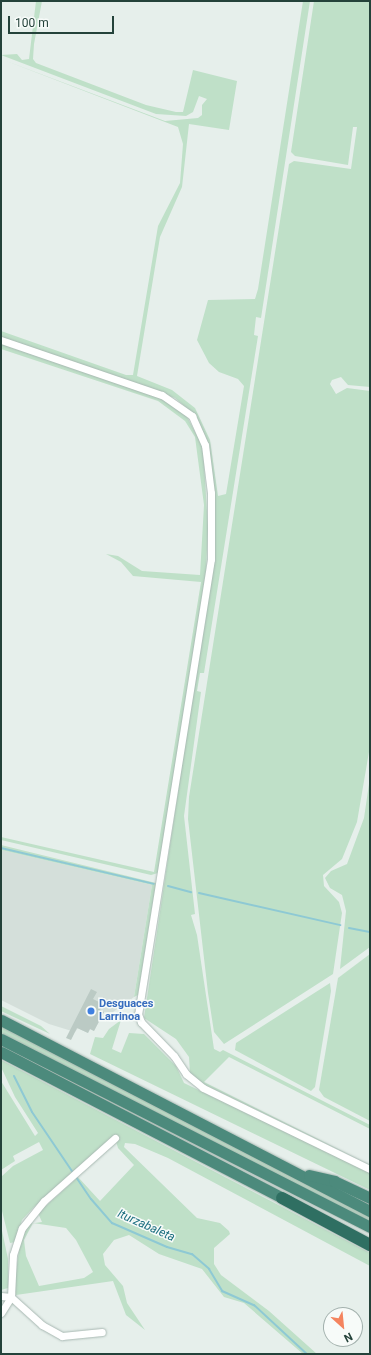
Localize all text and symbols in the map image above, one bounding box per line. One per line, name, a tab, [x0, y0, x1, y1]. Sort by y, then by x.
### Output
scale bar	[10, 8, 116, 34]
text: 100 m	[15, 16, 49, 30]
place label: Desguaces Larrinoa	[99, 998, 153, 1024]
marker: Desguaces Larrinoa	[86, 1006, 96, 1016]
water label: Iturzabaleta	[115, 1207, 177, 1245]
north arrow	[323, 1307, 363, 1347]
text: N	[342, 1330, 355, 1345]

